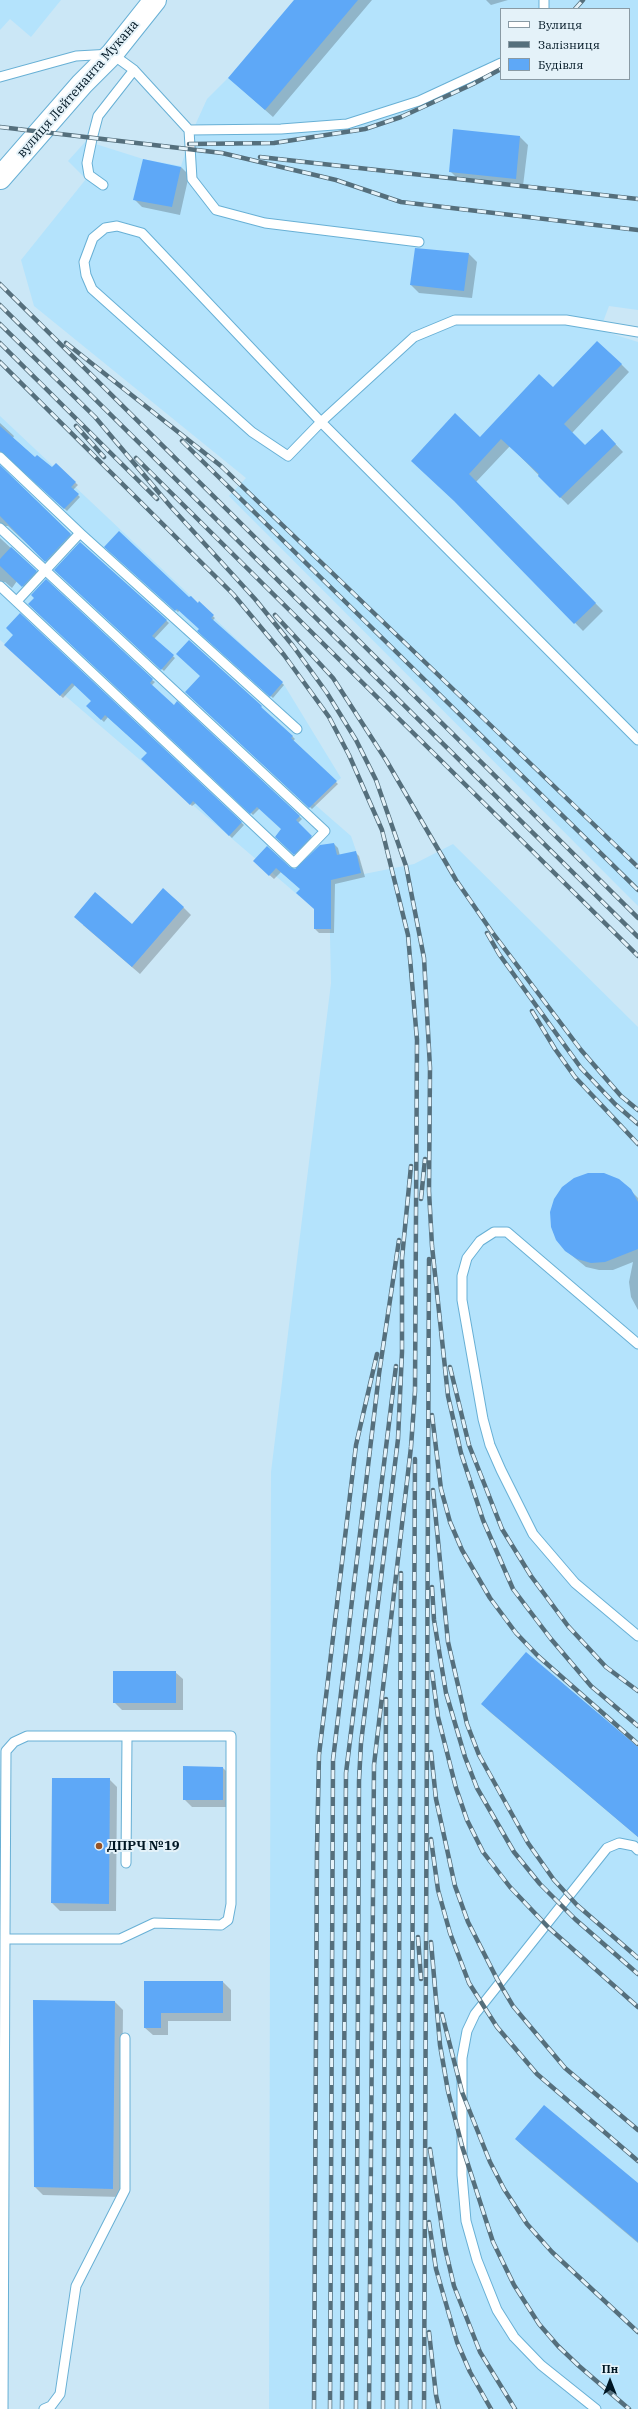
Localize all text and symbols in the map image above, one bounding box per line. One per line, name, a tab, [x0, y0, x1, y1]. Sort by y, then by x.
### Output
legend	[500, 8, 630, 80]
street label: вулиця Лейтенанта Мукана	[14, 17, 142, 161]
text: Вулиця	[538, 17, 582, 32]
text: Залізниця	[538, 37, 600, 52]
text: Будівля	[538, 57, 583, 72]
place label: ДПРЧ №19	[107, 1838, 180, 1854]
marker: ДПРЧ №19	[94, 1841, 104, 1851]
north arrow	[590, 2361, 630, 2401]
text: Пн	[602, 2362, 618, 2376]

